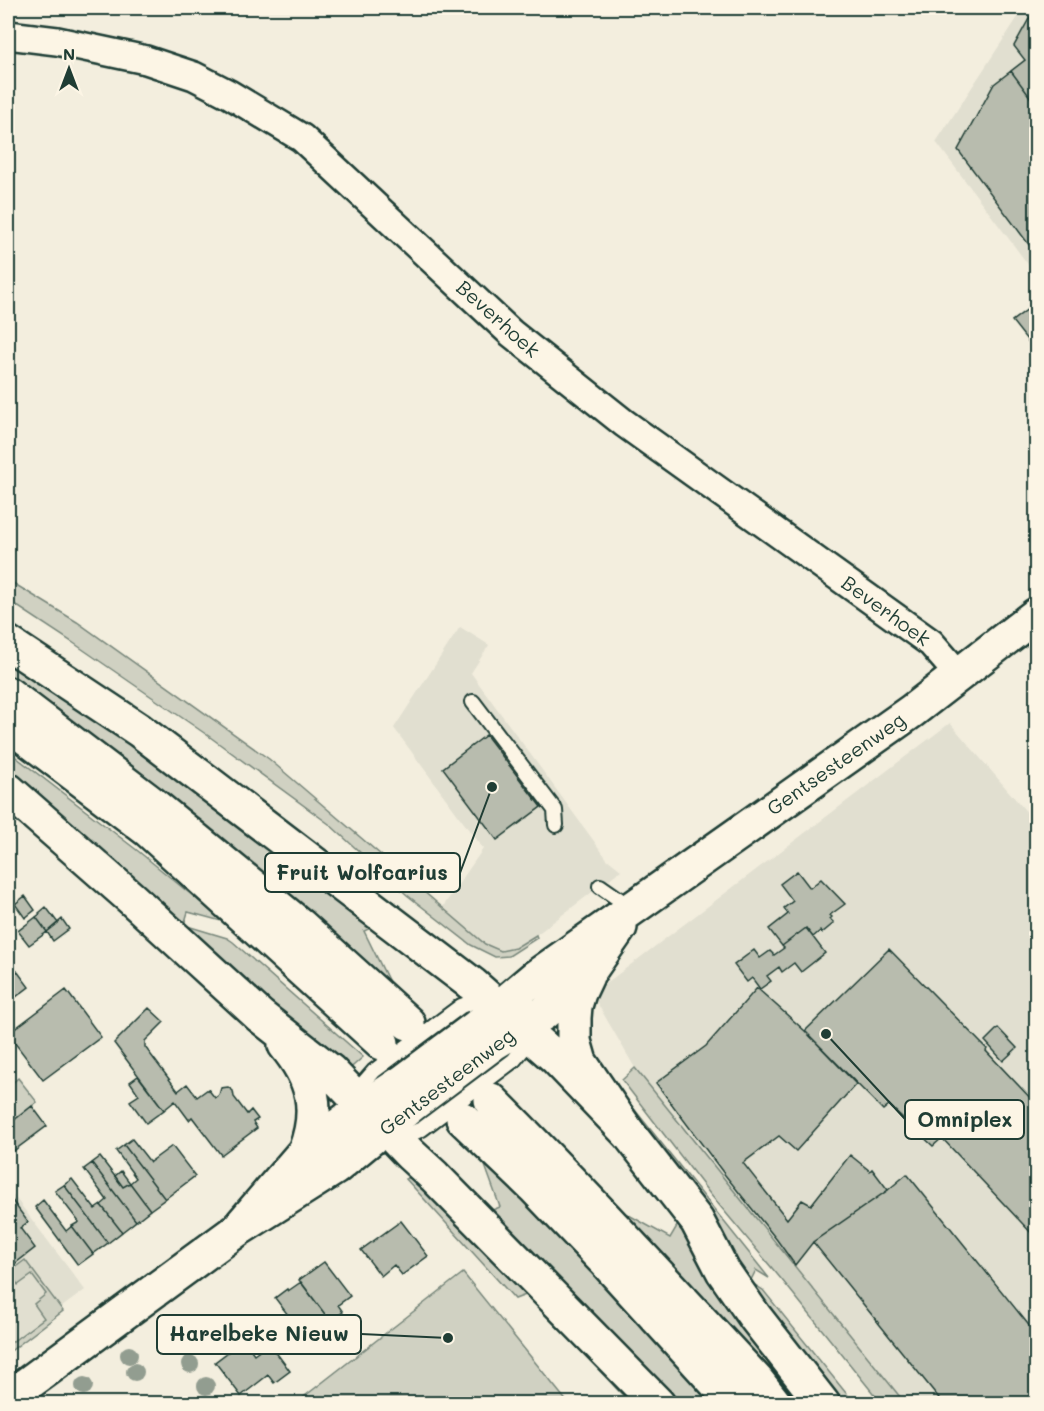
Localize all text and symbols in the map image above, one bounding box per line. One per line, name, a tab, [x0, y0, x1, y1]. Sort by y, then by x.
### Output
north arrow	[39, 39, 99, 99]
text: N	[63, 43, 75, 64]
street label: Beverhoek	[451, 274, 546, 363]
street label: Beverhoek	[837, 569, 936, 651]
street label: Gentsesteenweg	[761, 706, 910, 821]
callout: Fruit Wolfcarius	[265, 853, 460, 892]
text: Fruit Wolfcarius	[276, 858, 448, 885]
street label: Gentsesteenweg	[373, 1022, 519, 1141]
callout: Omniplex	[905, 1100, 1024, 1139]
text: Omniplex	[917, 1105, 1013, 1132]
callout: Harelbeke Nieuw	[157, 1315, 361, 1354]
text: Harelbeke Nieuw	[169, 1319, 349, 1346]

